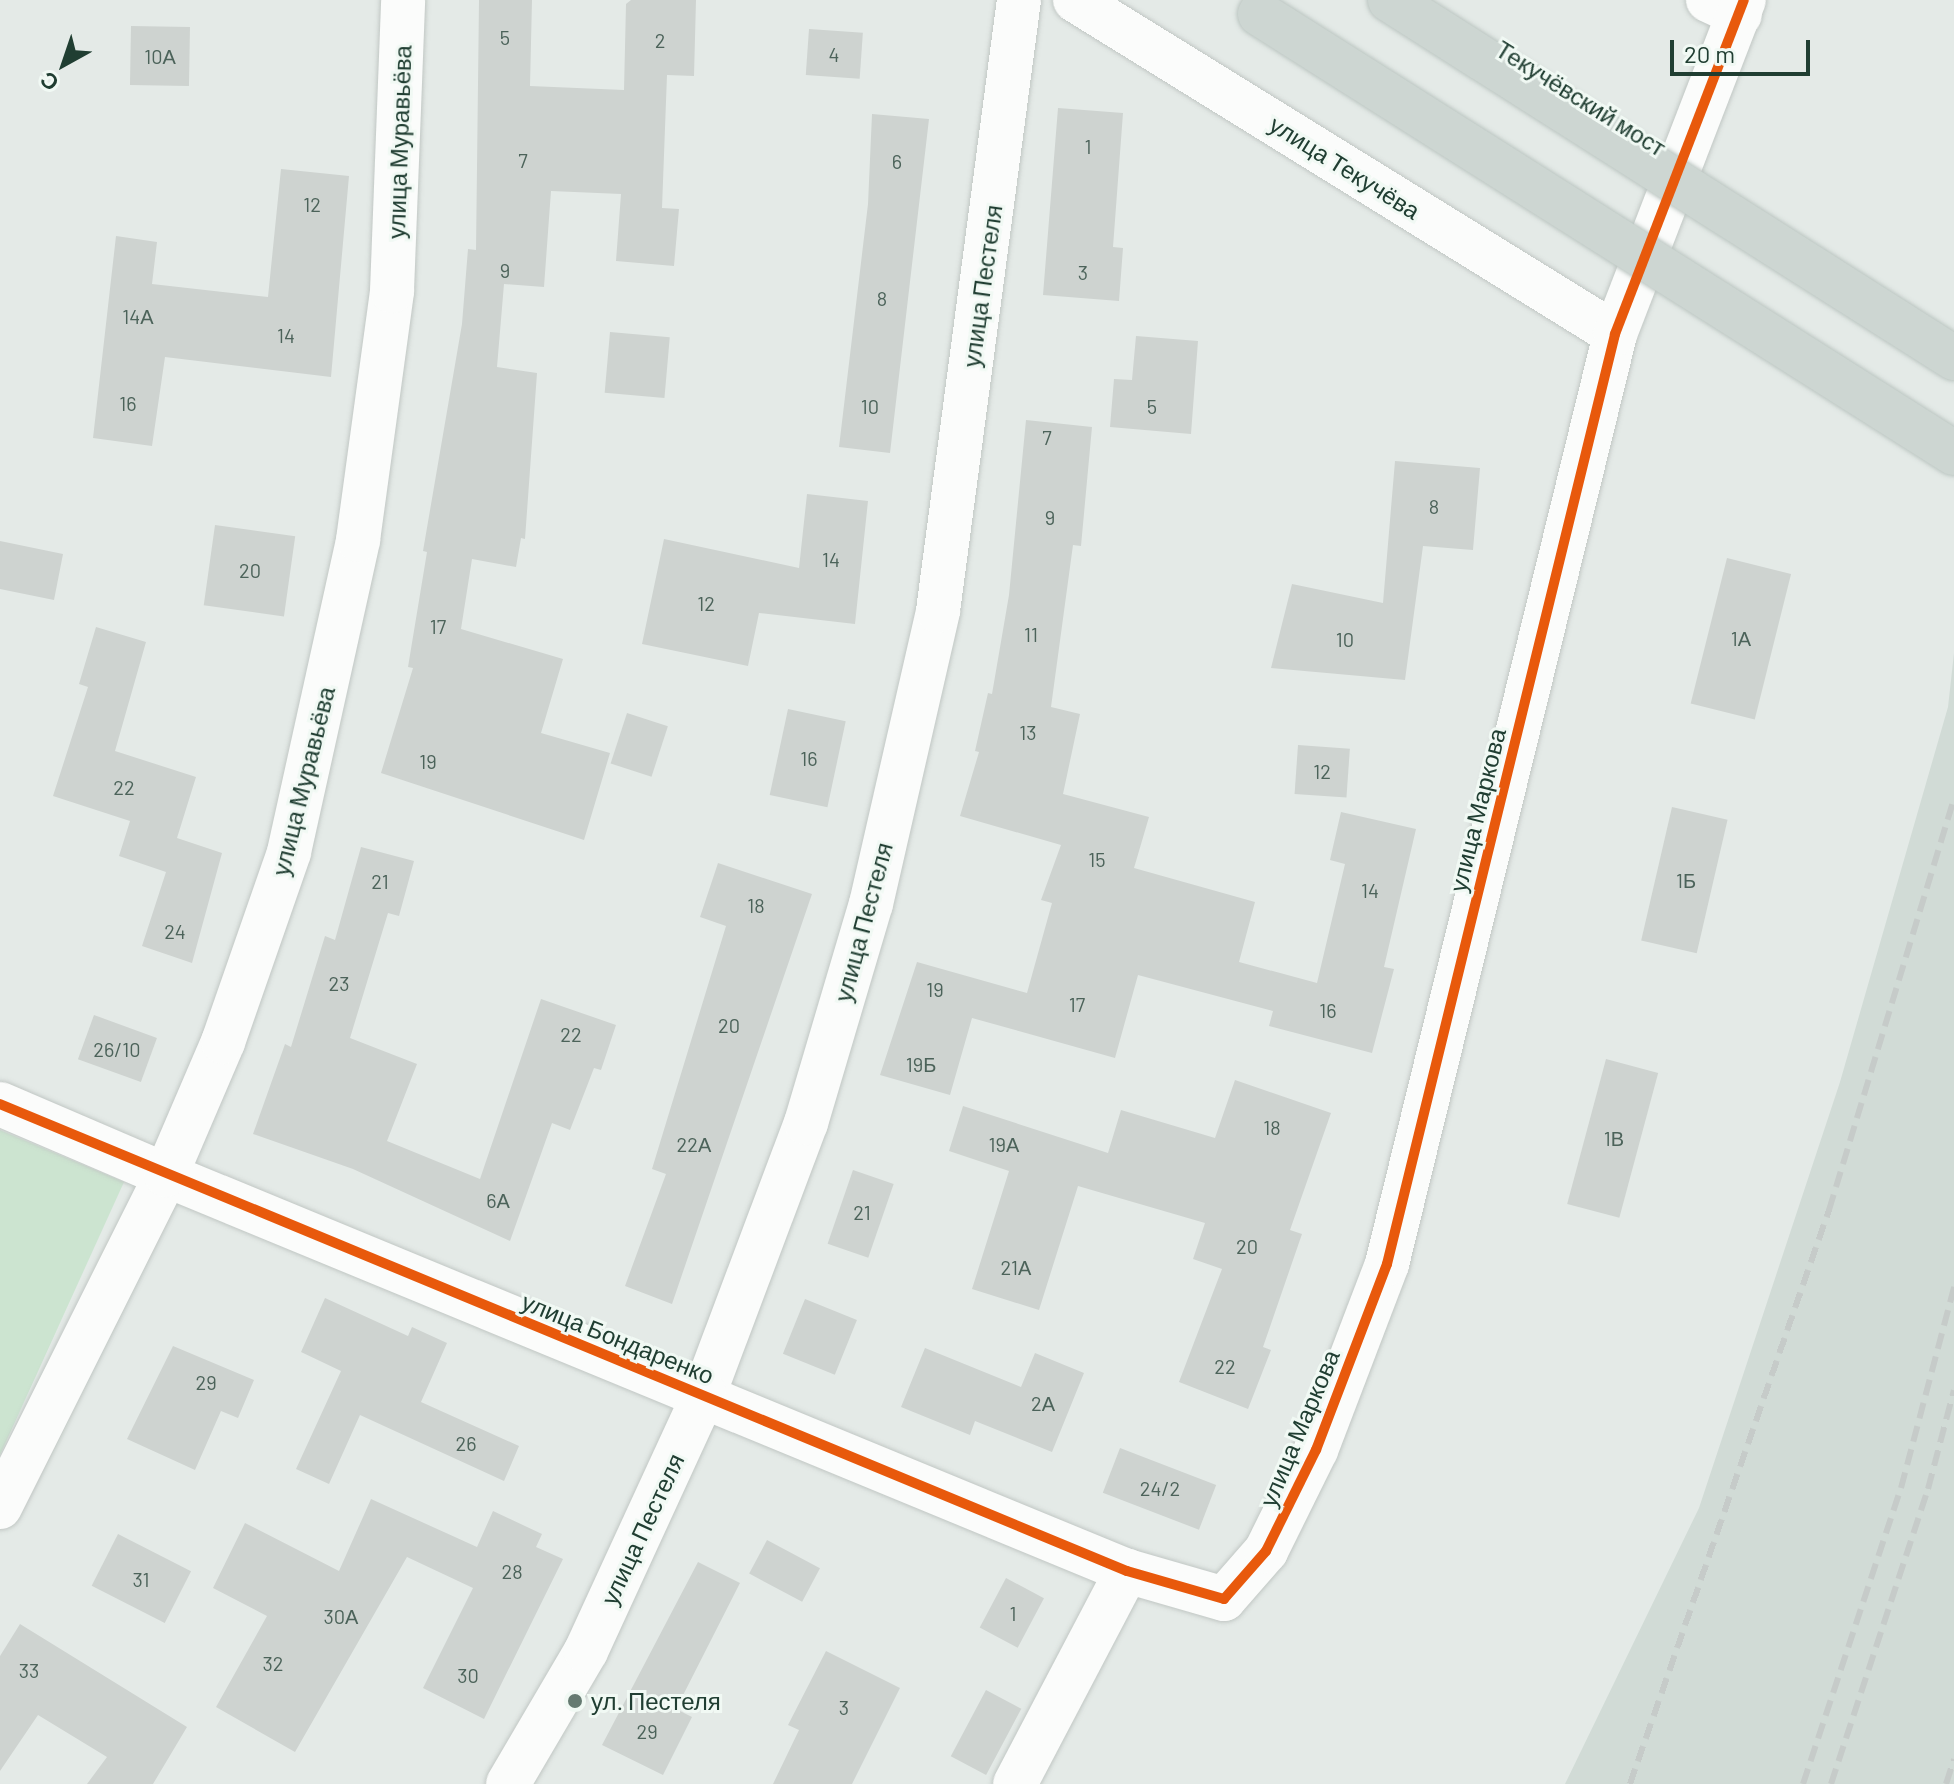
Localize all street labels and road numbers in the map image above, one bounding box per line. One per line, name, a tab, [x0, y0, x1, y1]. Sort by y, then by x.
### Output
street label: Текучёвский мост	[1491, 34, 1671, 162]
street label: улица Муравьёва	[381, 45, 417, 239]
street label: улица Текучёва	[1264, 109, 1426, 225]
street label: улица Пестеля	[956, 203, 1008, 369]
street label: улица Муравьёва	[266, 683, 340, 879]
street label: улица Маркова	[1443, 725, 1511, 895]
street label: улица Пестеля	[828, 839, 898, 1005]
street label: улица Бондаренко	[518, 1286, 718, 1390]
street label: улица Маркова	[1253, 1345, 1345, 1511]
street label: улица Пестеля	[594, 1449, 690, 1609]

